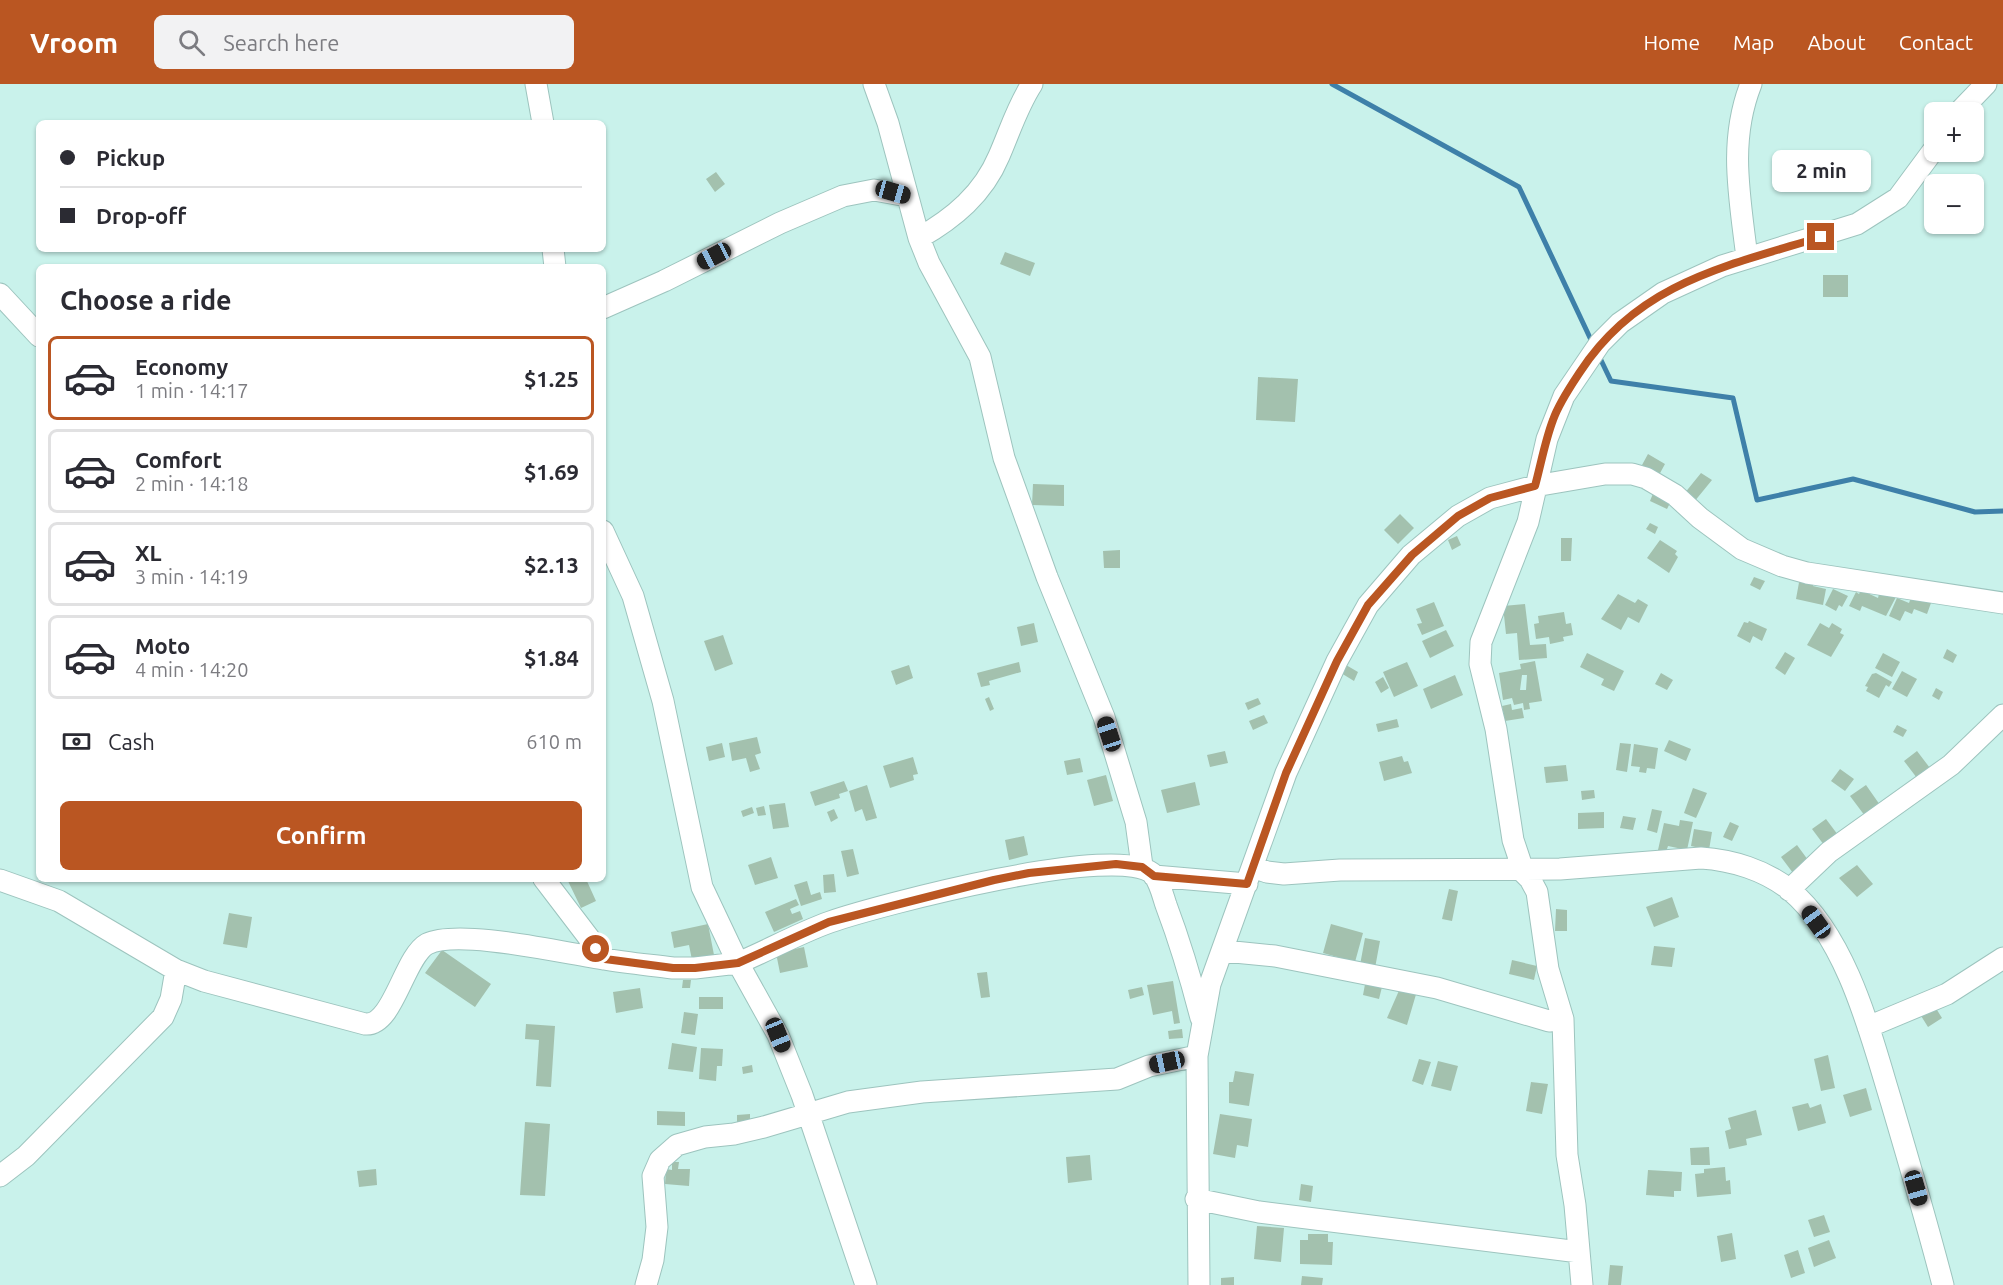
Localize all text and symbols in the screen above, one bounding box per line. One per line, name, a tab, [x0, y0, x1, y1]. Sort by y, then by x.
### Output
search box	[154, 15, 574, 69]
icon: search	[175, 26, 208, 59]
text: Vroom	[30, 27, 118, 58]
text: Search here	[223, 30, 339, 55]
text: Home	[1643, 30, 1700, 54]
text: Map	[1733, 30, 1774, 54]
text: About	[1807, 30, 1866, 54]
text: Contact	[1899, 30, 1973, 54]
map controls	[1924, 102, 1984, 234]
button: +	[1924, 102, 1984, 162]
text: Pickup	[96, 145, 165, 170]
callout: 2 min	[1772, 150, 1870, 192]
text: 2 min	[1796, 159, 1847, 182]
button: −	[1924, 174, 1984, 234]
car	[873, 178, 913, 206]
text: Drop-off	[96, 203, 186, 228]
route end	[1807, 223, 1834, 250]
car	[694, 240, 734, 272]
text: Choose a ride	[60, 285, 232, 315]
icon: car	[63, 351, 117, 405]
text: Economy	[135, 354, 228, 379]
text: $1.25	[524, 366, 579, 391]
text: 1 min · 14:17	[135, 379, 249, 402]
icon: car	[63, 444, 117, 498]
text: Comfort	[135, 447, 222, 472]
text: $1.69	[524, 459, 579, 484]
text: 2 min · 14:18	[135, 472, 249, 495]
icon: car	[63, 537, 117, 591]
text: XL	[135, 540, 162, 565]
text: $2.13	[524, 552, 579, 577]
text: 3 min · 14:19	[135, 565, 249, 588]
icon: car	[63, 630, 117, 684]
text: Moto	[135, 633, 190, 658]
text: $1.84	[524, 645, 579, 670]
text: 4 min · 14:20	[135, 658, 249, 681]
car	[1095, 714, 1123, 754]
icon: cash	[60, 725, 93, 758]
text: Cash	[108, 729, 155, 754]
text: 610 m	[526, 730, 582, 753]
button: Confirm	[60, 801, 582, 870]
car	[1798, 902, 1834, 942]
route start	[582, 935, 609, 962]
car	[763, 1015, 793, 1055]
car	[1148, 1049, 1186, 1075]
car	[1902, 1168, 1930, 1208]

